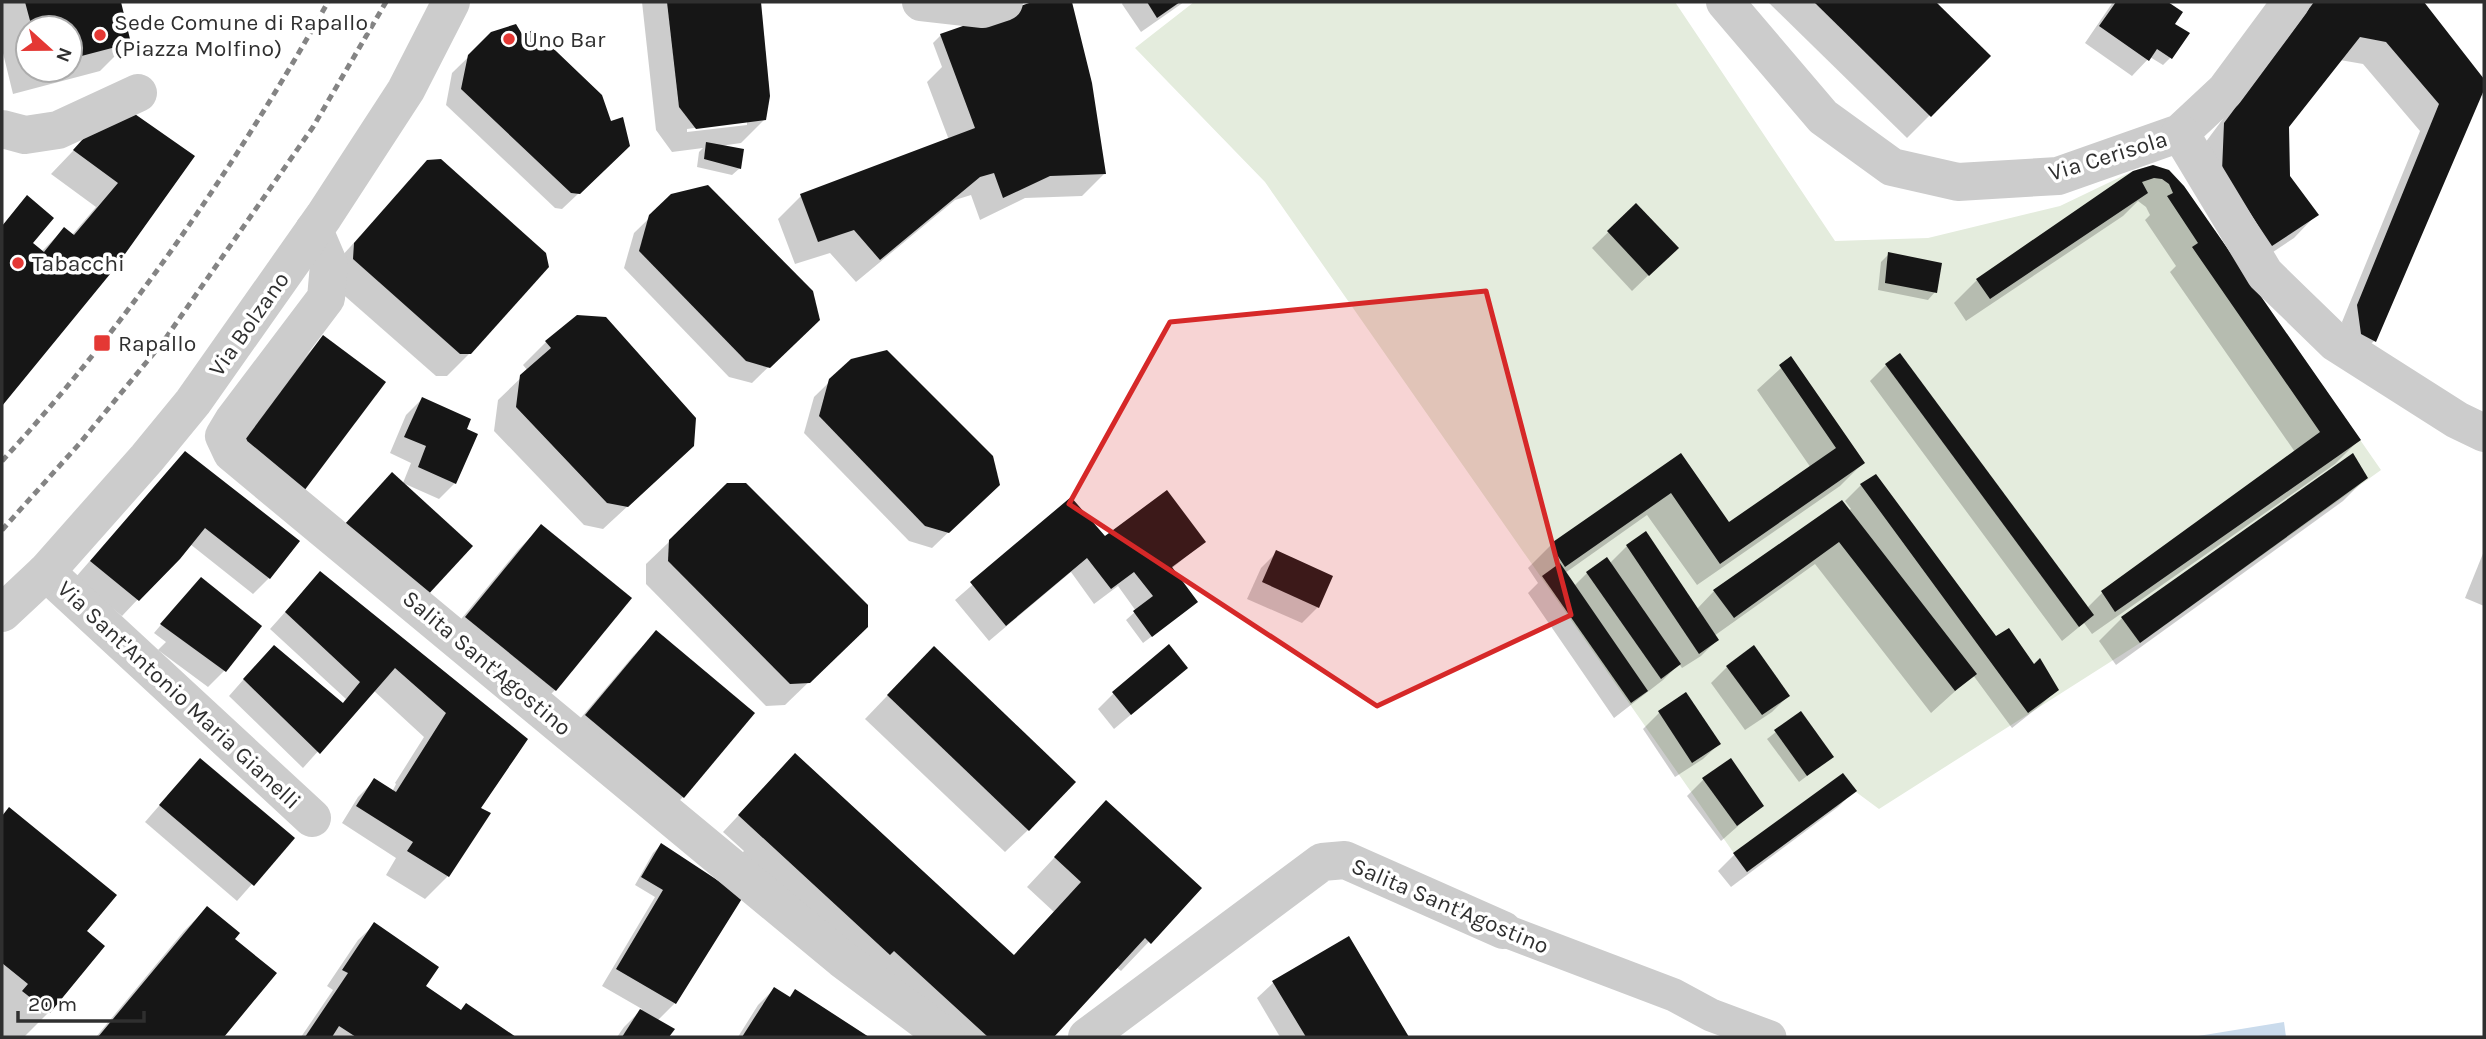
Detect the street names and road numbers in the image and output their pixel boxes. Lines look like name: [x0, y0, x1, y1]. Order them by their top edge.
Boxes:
street label: Via Cerisola: [2045, 125, 2171, 187]
street label: Via Bolzano: [203, 267, 295, 381]
street label: Via Sant'Antonio Maria Gianelli: [52, 575, 306, 815]
street label: Salita Sant'Agostino: [397, 585, 577, 741]
street label: Salita Sant'Agostino: [1347, 852, 1553, 960]

